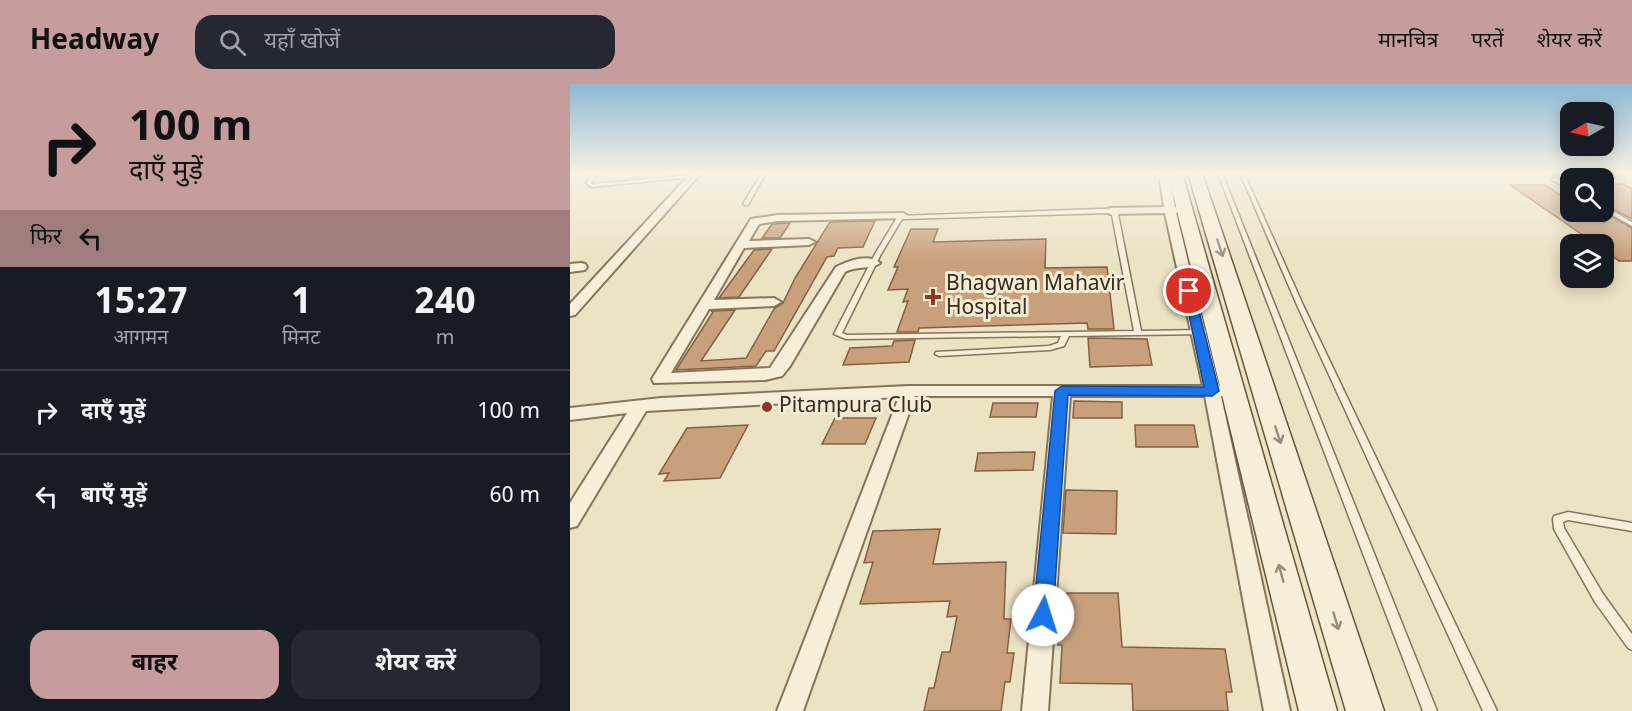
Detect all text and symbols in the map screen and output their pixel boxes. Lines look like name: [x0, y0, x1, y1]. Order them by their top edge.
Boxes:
search box: [195, 15, 615, 69]
text: Headway: [30, 24, 159, 60]
icon: search: [216, 26, 249, 59]
text: यहाँ खोजें: [264, 28, 340, 57]
text: मानचित्र: [1378, 28, 1438, 56]
text: परतें: [1471, 28, 1504, 56]
text: शेयर करें: [1537, 28, 1602, 56]
text: 100 m: [129, 102, 252, 157]
north arrow: [1560, 102, 1614, 156]
map controls: [1560, 102, 1614, 288]
icon: right: [30, 108, 108, 186]
text: दाएँ मुड़ें: [129, 155, 203, 190]
button: search: [1560, 168, 1614, 222]
icon: left: [74, 222, 107, 255]
text: फिर: [30, 224, 62, 253]
button: layers: [1560, 234, 1614, 288]
one-way arrow: [1215, 239, 1226, 258]
pin: [1163, 265, 1214, 316]
place label: Bhagwan Mahavir Hospital: [946, 271, 1125, 323]
icon: arrive: [1172, 274, 1205, 307]
text: 15:27: [94, 281, 188, 328]
text: 1: [291, 281, 311, 328]
text: 240: [415, 281, 476, 328]
marker: Bhagwan Mahavir Hospital: [924, 288, 942, 306]
text: आगमन: [114, 326, 168, 352]
text: मिनट: [282, 326, 320, 352]
text: m: [436, 326, 454, 352]
place label: Pitampura Club: [779, 393, 932, 421]
icon: right: [30, 396, 63, 429]
text: दाएँ मुड़ें: [81, 398, 146, 427]
text: 100 m: [477, 398, 540, 427]
marker: Pitampura Club: [760, 400, 774, 414]
one-way arrow: [1273, 425, 1284, 444]
icon: left: [30, 480, 63, 513]
text: बाएँ मुड़ें: [81, 482, 147, 511]
text: 60 m: [489, 482, 540, 511]
one-way arrow: [1275, 564, 1286, 583]
position arrow: [1011, 583, 1075, 647]
one-way arrow: [1331, 611, 1342, 630]
button: बाहर: [30, 630, 279, 699]
button: शेयर करें: [291, 630, 540, 699]

